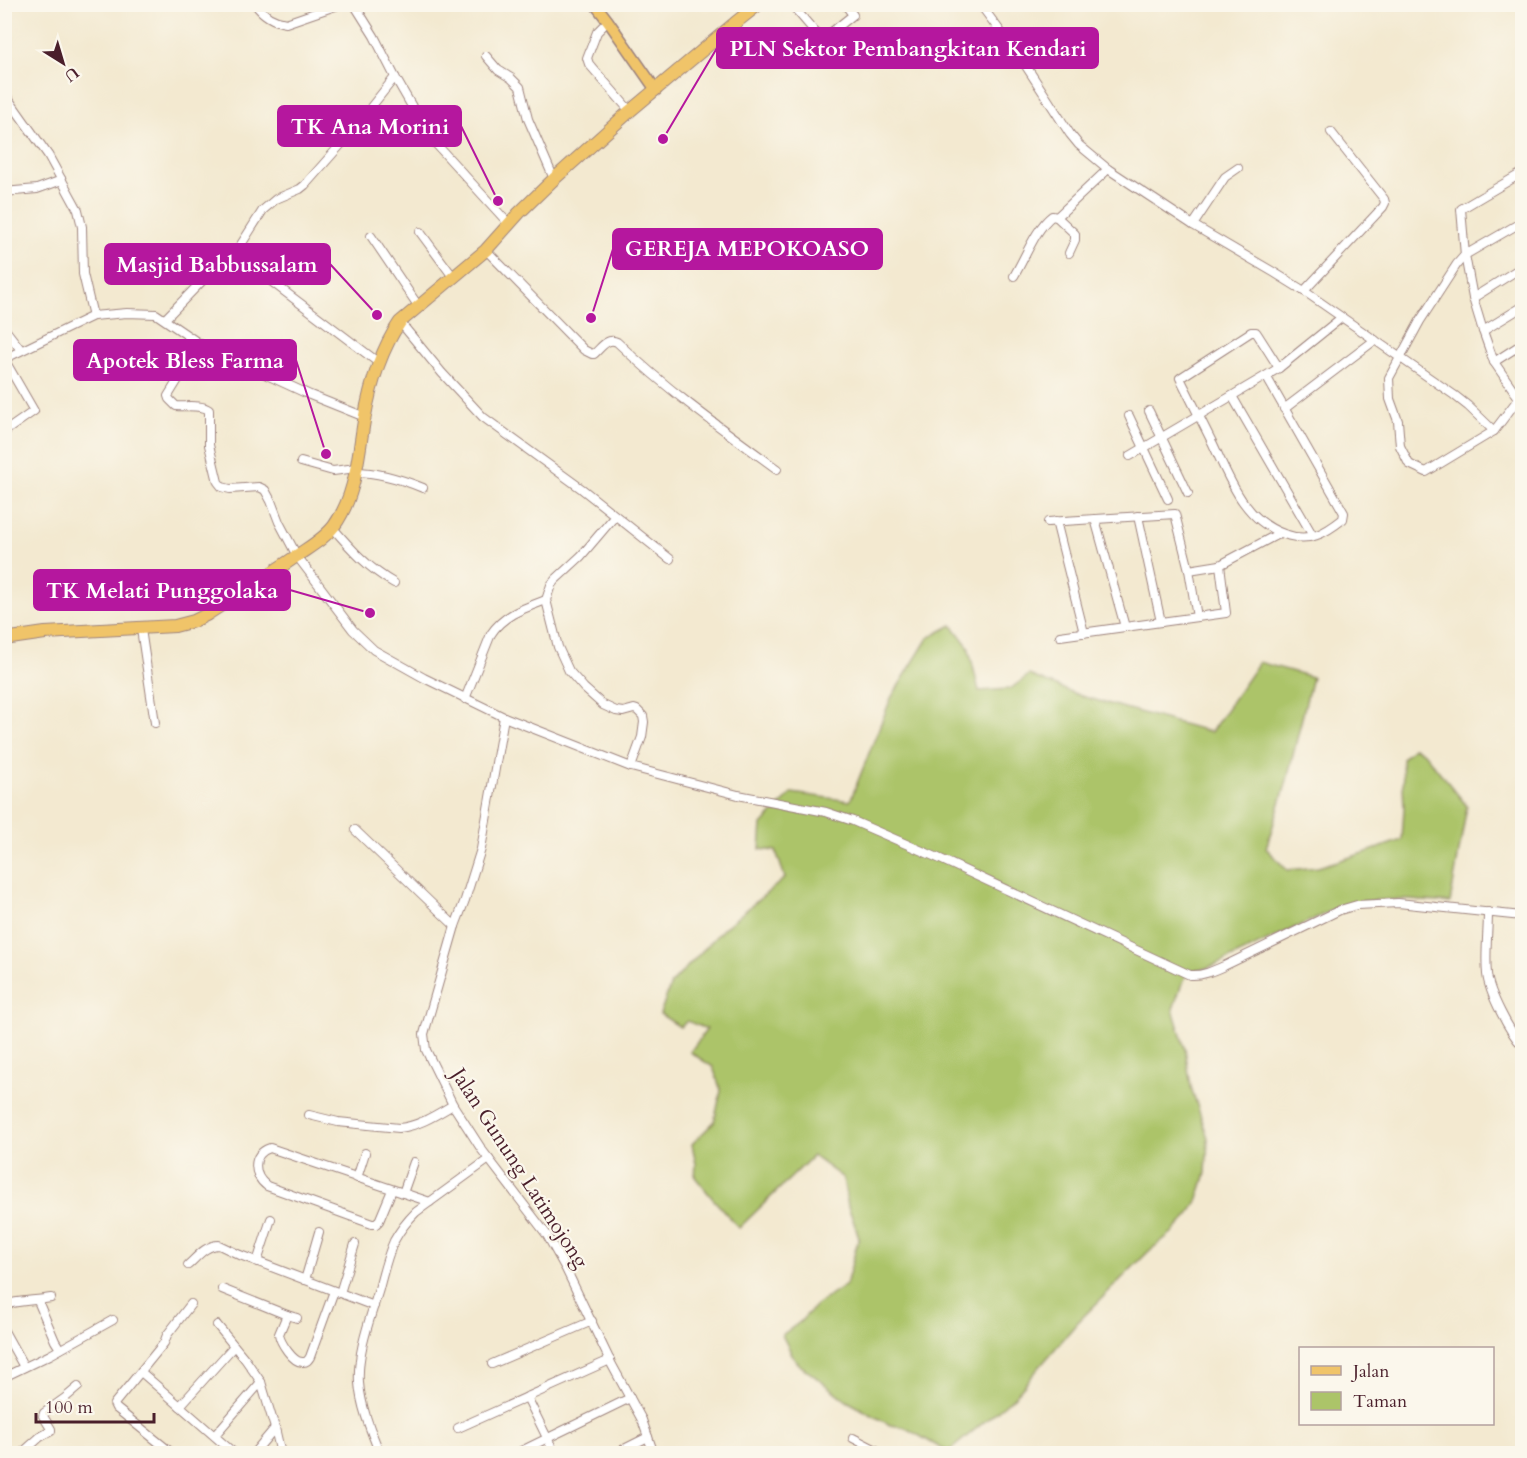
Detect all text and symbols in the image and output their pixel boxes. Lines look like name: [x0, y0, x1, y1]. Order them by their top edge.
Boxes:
callout: PLN Sektor Pembangkitan Kendari: [717, 28, 1098, 68]
north arrow: [33, 33, 93, 93]
text: PLN Sektor Pembangkitan Kendari: [729, 34, 1087, 64]
text: U: [60, 61, 83, 87]
callout: TK Ana Morini: [278, 106, 461, 146]
text: TK Ana Morini: [291, 112, 449, 142]
callout: GEREJA MEPOKOASO: [613, 229, 882, 269]
text: GEREJA MEPOKOASO: [625, 234, 869, 264]
callout: Masjid Babbussalam: [105, 244, 330, 284]
text: Masjid Babbussalam: [116, 250, 318, 280]
callout: Apotek Bless Farma: [74, 340, 296, 380]
text: Apotek Bless Farma: [86, 346, 284, 376]
callout: TK Melati Punggolaka: [34, 570, 290, 610]
text: TK Melati Punggolaka: [46, 576, 278, 606]
street label: Jalan Gunung Latimojong: [442, 1060, 595, 1274]
legend: [1299, 1347, 1494, 1425]
text: Jalan: [1350, 1359, 1390, 1384]
scale bar: [36, 1386, 154, 1424]
text: Taman: [1353, 1389, 1408, 1414]
text: 100 m: [45, 1395, 93, 1420]

